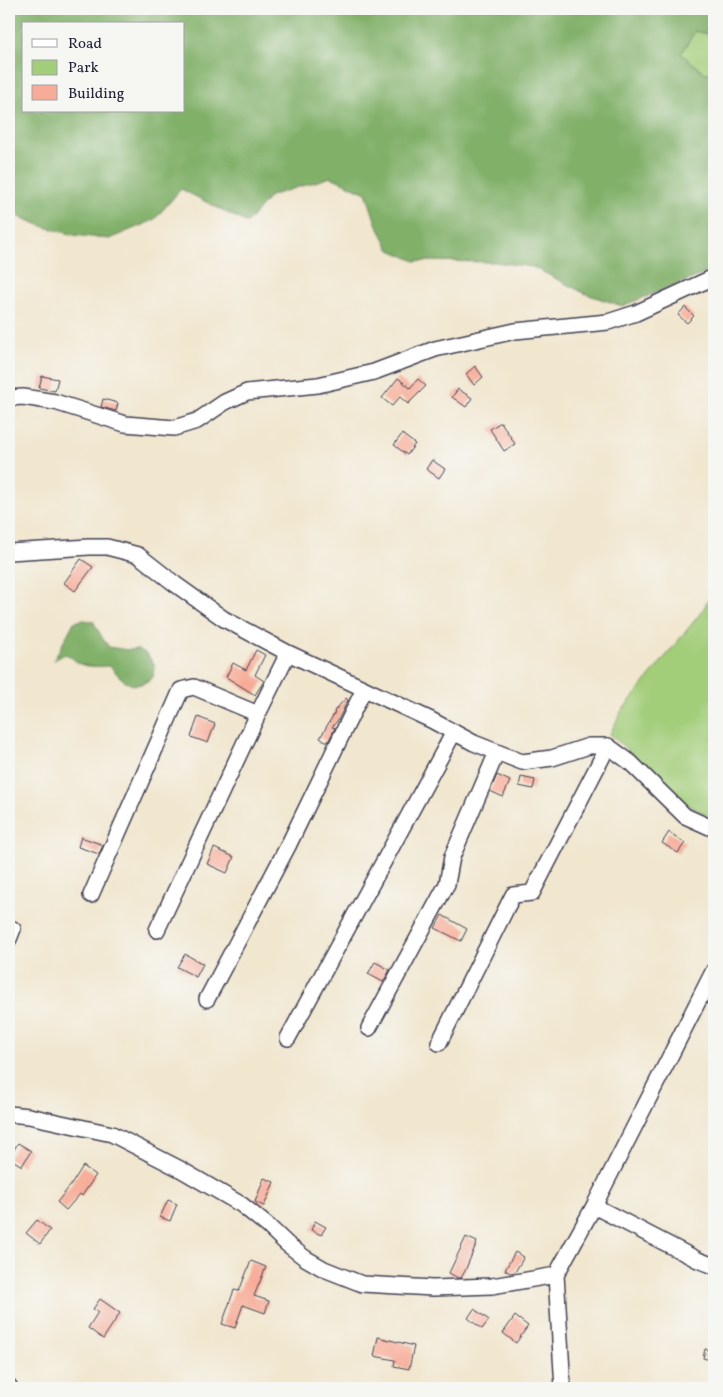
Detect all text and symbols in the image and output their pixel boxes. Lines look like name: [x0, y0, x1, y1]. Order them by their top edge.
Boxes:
legend: [22, 22, 185, 112]
text: Road: [68, 34, 102, 55]
text: Park: [68, 58, 99, 79]
text: Building: [68, 84, 125, 105]

